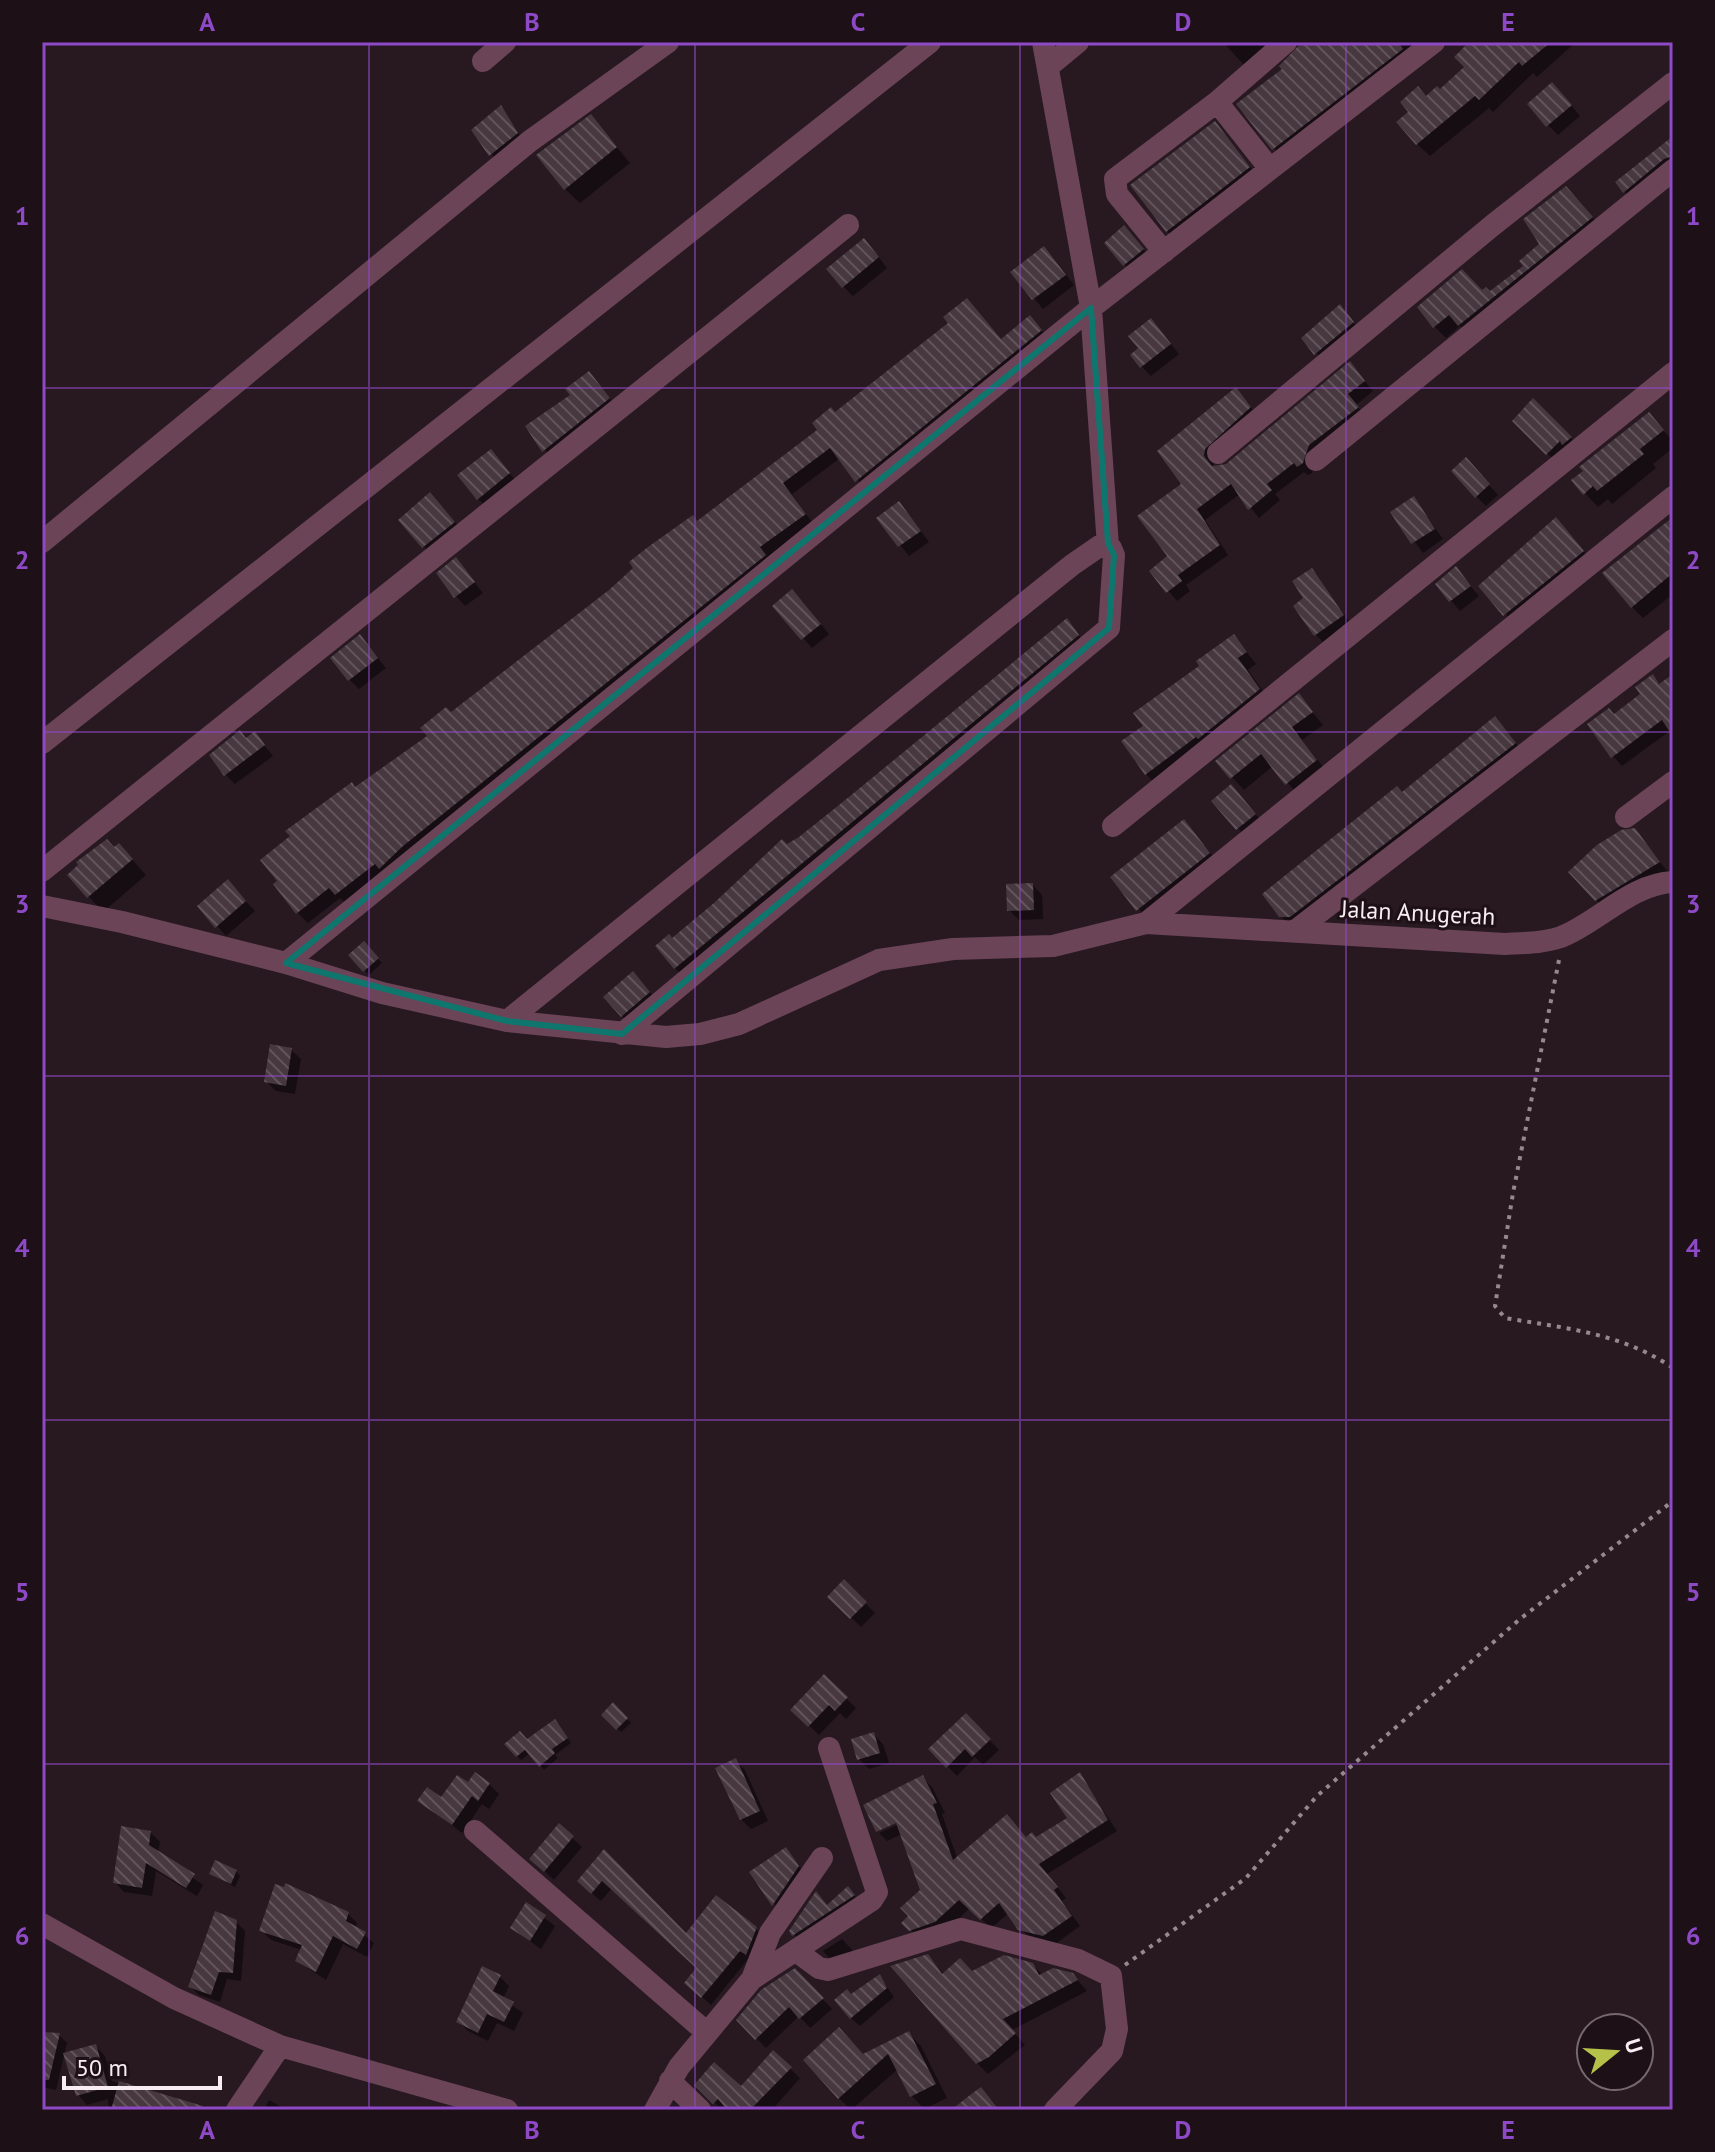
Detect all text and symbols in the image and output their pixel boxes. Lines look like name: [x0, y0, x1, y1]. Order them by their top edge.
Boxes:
text: A: [199, 5, 215, 38]
text: B: [524, 5, 540, 38]
text: C: [851, 5, 865, 38]
text: D: [1175, 5, 1191, 38]
text: E: [1501, 5, 1515, 38]
text: 1: [15, 199, 29, 232]
text: 1: [1686, 199, 1700, 232]
text: 2: [15, 543, 29, 576]
text: 2: [1686, 543, 1700, 576]
text: 3: [15, 887, 29, 920]
text: 3: [1686, 887, 1700, 920]
street label: Jalan Anugerah: [1339, 893, 1496, 932]
text: 4: [15, 1231, 30, 1264]
text: 4: [1686, 1231, 1701, 1264]
text: 5: [15, 1575, 29, 1608]
text: 5: [1686, 1575, 1700, 1608]
text: 6: [15, 1919, 29, 1952]
text: 6: [1686, 1919, 1700, 1952]
north arrow: [1575, 2012, 1655, 2092]
text: U: [1619, 2035, 1649, 2057]
scale bar: [64, 2040, 220, 2090]
text: 50 m: [76, 2052, 128, 2083]
text: A: [199, 2113, 215, 2146]
text: B: [524, 2113, 540, 2146]
text: C: [851, 2113, 865, 2146]
text: D: [1175, 2113, 1191, 2146]
text: E: [1501, 2113, 1515, 2146]

